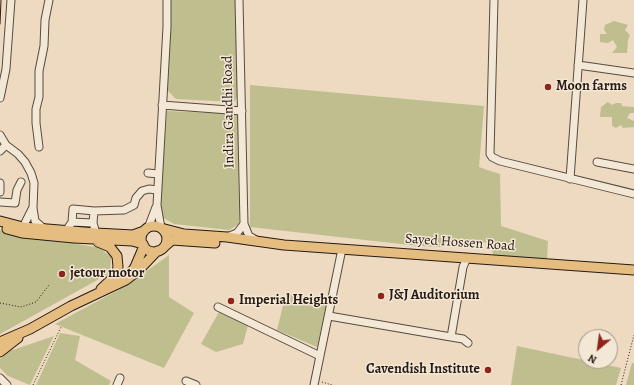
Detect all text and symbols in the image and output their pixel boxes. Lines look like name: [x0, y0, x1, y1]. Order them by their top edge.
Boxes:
street label: Indira Gandhi Road: [220, 55, 238, 169]
place label: Moon farms: [556, 79, 627, 95]
marker: Moon farms: [543, 82, 553, 92]
street label: Sayed Hossen Road: [404, 231, 516, 255]
place label: jetour motor: [70, 266, 145, 282]
marker: jetour motor: [57, 269, 67, 279]
place label: J&J Auditorium: [389, 288, 480, 304]
marker: J&J Auditorium: [376, 291, 386, 301]
place label: Imperial Heights: [239, 293, 338, 309]
marker: Imperial Heights: [226, 296, 236, 306]
north arrow: [578, 329, 618, 369]
text: N: [585, 351, 600, 368]
place label: Cavendish Institute: [366, 362, 480, 378]
marker: Cavendish Institute: [483, 365, 493, 375]

